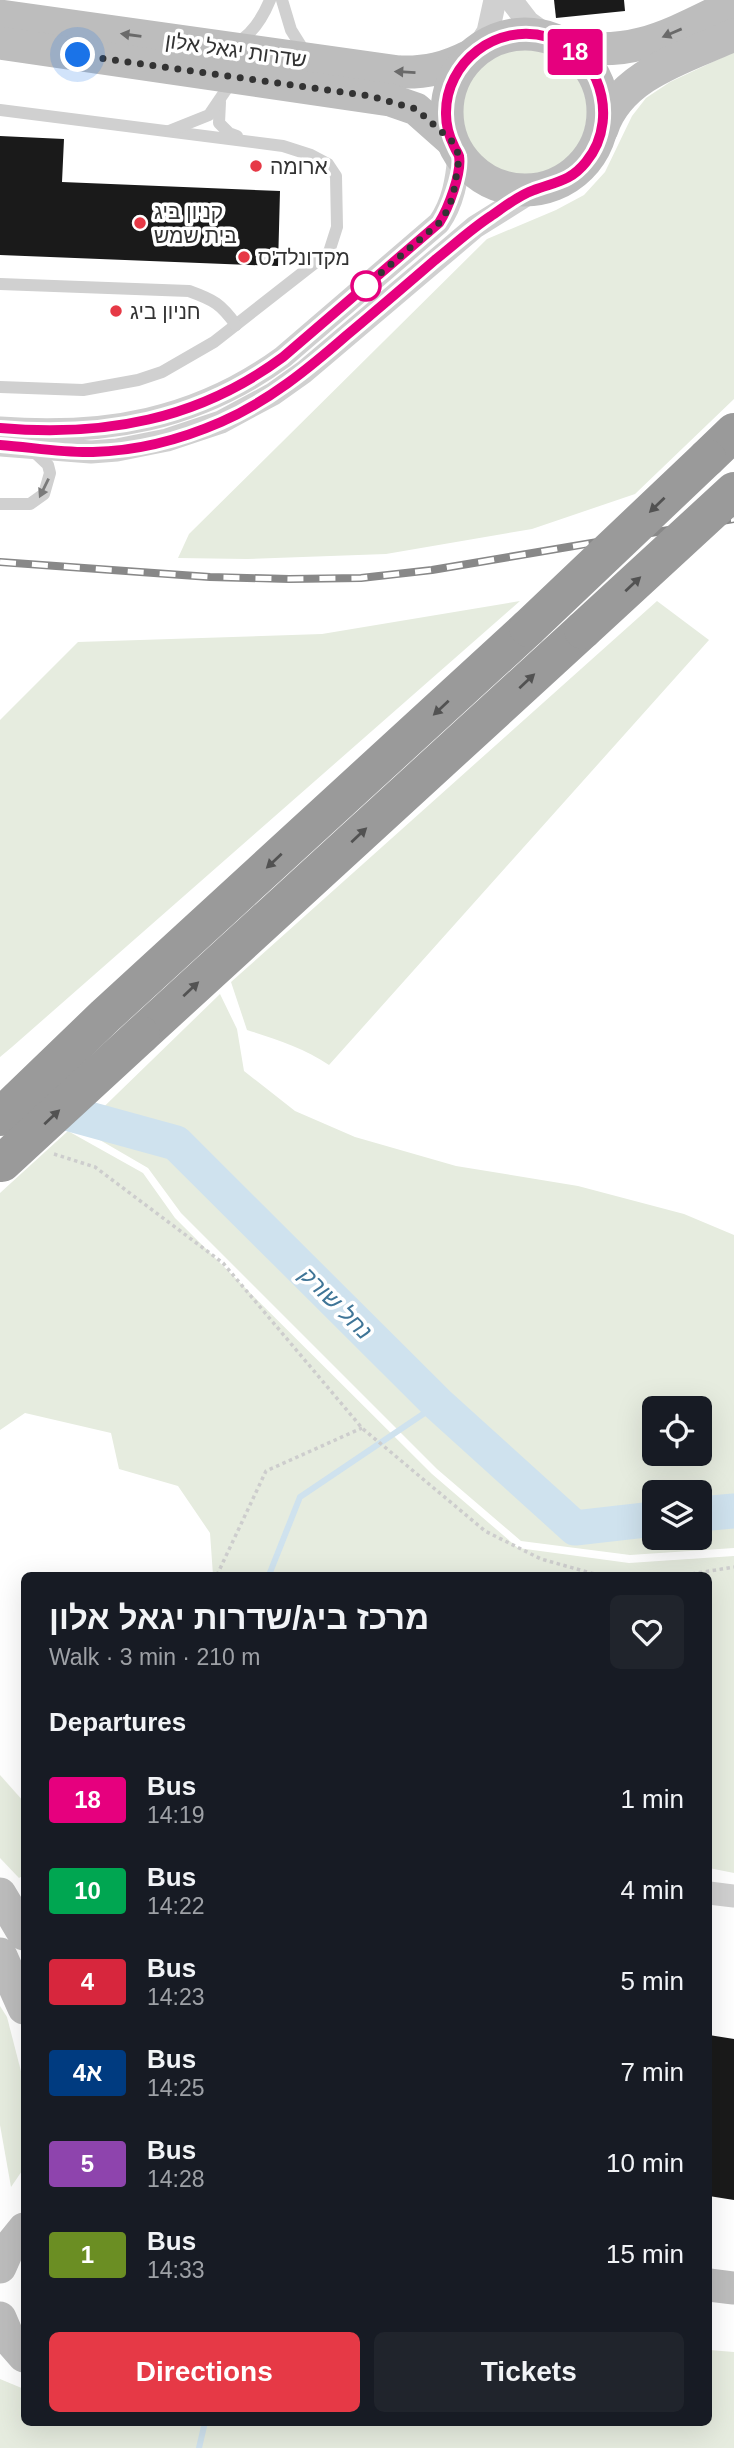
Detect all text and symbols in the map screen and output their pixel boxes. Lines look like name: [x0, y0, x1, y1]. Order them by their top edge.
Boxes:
one-way arrow: [662, 27, 682, 39]
one-way arrow: [120, 29, 142, 40]
street label: שדרות יגאל אלון: [164, 29, 308, 71]
line badge: 18: [544, 29, 606, 75]
your location: [60, 37, 95, 72]
text: 18: [562, 38, 588, 65]
one-way arrow: [394, 66, 416, 77]
place label: ארומה: [270, 155, 328, 178]
marker: ארומה: [248, 158, 264, 174]
place label: קניון ביג בית שמש: [154, 200, 237, 247]
marker: קניון ביג בית שמש: [132, 215, 148, 231]
place label: מקדונלד'ס: [258, 246, 350, 269]
marker: מקדונלד'ס: [236, 249, 252, 265]
unlabelled marker: [351, 271, 381, 301]
place label: חניון ביג: [130, 300, 201, 323]
marker: חניון ביג: [108, 303, 124, 319]
one-way arrow: [38, 478, 50, 499]
one-way arrow: [649, 496, 666, 512]
one-way arrow: [624, 576, 641, 592]
one-way arrow: [518, 673, 536, 689]
one-way arrow: [433, 699, 450, 715]
one-way arrow: [350, 827, 368, 843]
one-way arrow: [265, 853, 282, 869]
one-way arrow: [182, 981, 200, 997]
one-way arrow: [43, 1109, 60, 1125]
water label: נחל שורק: [294, 1261, 377, 1344]
map controls: [642, 1396, 712, 1550]
button: locate: [642, 1396, 712, 1466]
button: layers: [642, 1480, 712, 1550]
button: heart: [610, 1595, 684, 1669]
text: מרכז ביג/שדרות יגאל אלון: [49, 1599, 429, 1636]
text: Walk · 3 min · 210 m: [49, 1644, 260, 1670]
text: Departures: [49, 1707, 186, 1737]
text: Bus: [147, 1771, 196, 1801]
text: 1 min: [620, 1784, 684, 1814]
text: 18: [74, 1786, 101, 1813]
text: 14:19: [147, 1802, 205, 1828]
text: Bus: [147, 1862, 196, 1892]
text: 4 min: [620, 1875, 684, 1905]
text: 10: [74, 1877, 101, 1904]
text: 14:22: [147, 1893, 205, 1919]
text: Bus: [147, 1953, 196, 1983]
text: 5 min: [620, 1966, 684, 1996]
text: 4: [81, 1968, 94, 1995]
text: 14:23: [147, 1984, 205, 2010]
text: Bus: [147, 2044, 196, 2074]
text: 7 min: [620, 2057, 684, 2087]
text: 4א: [73, 2059, 102, 2086]
text: 14:25: [147, 2075, 205, 2101]
text: Bus: [147, 2135, 196, 2165]
text: 10 min: [606, 2148, 684, 2178]
text: 5: [81, 2150, 94, 2177]
text: 14:28: [147, 2166, 205, 2192]
text: Bus: [147, 2226, 196, 2256]
text: 15 min: [606, 2239, 684, 2269]
text: 1: [81, 2241, 94, 2268]
text: 14:33: [147, 2257, 205, 2283]
button: Directions: [49, 2332, 360, 2412]
button: Tickets: [374, 2332, 684, 2412]

